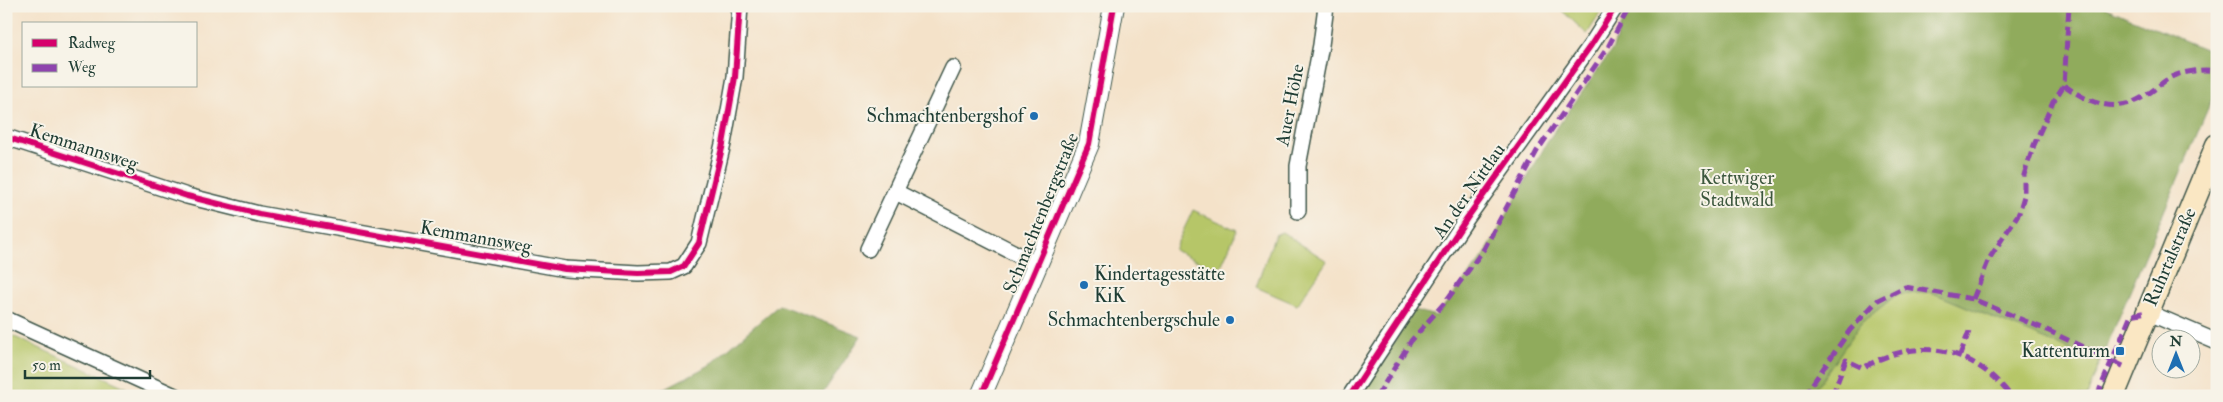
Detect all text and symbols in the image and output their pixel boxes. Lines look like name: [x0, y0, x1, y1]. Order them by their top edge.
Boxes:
legend: [22, 22, 198, 88]
text: Radweg: [68, 34, 116, 53]
text: Weg: [67, 58, 96, 77]
street label: Auer Höhe: [1270, 62, 1310, 149]
place label: Schmachtenbergshof: [867, 104, 1027, 128]
marker: Schmachtenbergshof: [1028, 110, 1040, 122]
street label: Kemmannsweg: [26, 118, 142, 176]
street label: Schmachtenbergstraße: [998, 129, 1084, 297]
street label: An der Nittlau: [1427, 139, 1511, 244]
park label: Kettwiger Stadtwald: [1700, 166, 1774, 212]
street label: Ruhrtalstraße: [2138, 204, 2202, 310]
street label: Kemmannsweg: [418, 215, 534, 259]
place label: Kindertagesstätte KiK: [1094, 262, 1225, 308]
marker: Kindertagesstätte KiK: [1078, 279, 1090, 291]
place label: Schmachtenbergschule: [1048, 308, 1220, 332]
marker: Schmachtenbergschule: [1224, 314, 1236, 326]
north arrow: [2150, 330, 2200, 380]
text: N: [2169, 333, 2183, 350]
place label: Kattenturm: [2021, 339, 2110, 363]
marker: Kattenturm: [2114, 345, 2126, 357]
scale bar: [25, 347, 150, 379]
text: 50 m: [32, 356, 61, 375]

